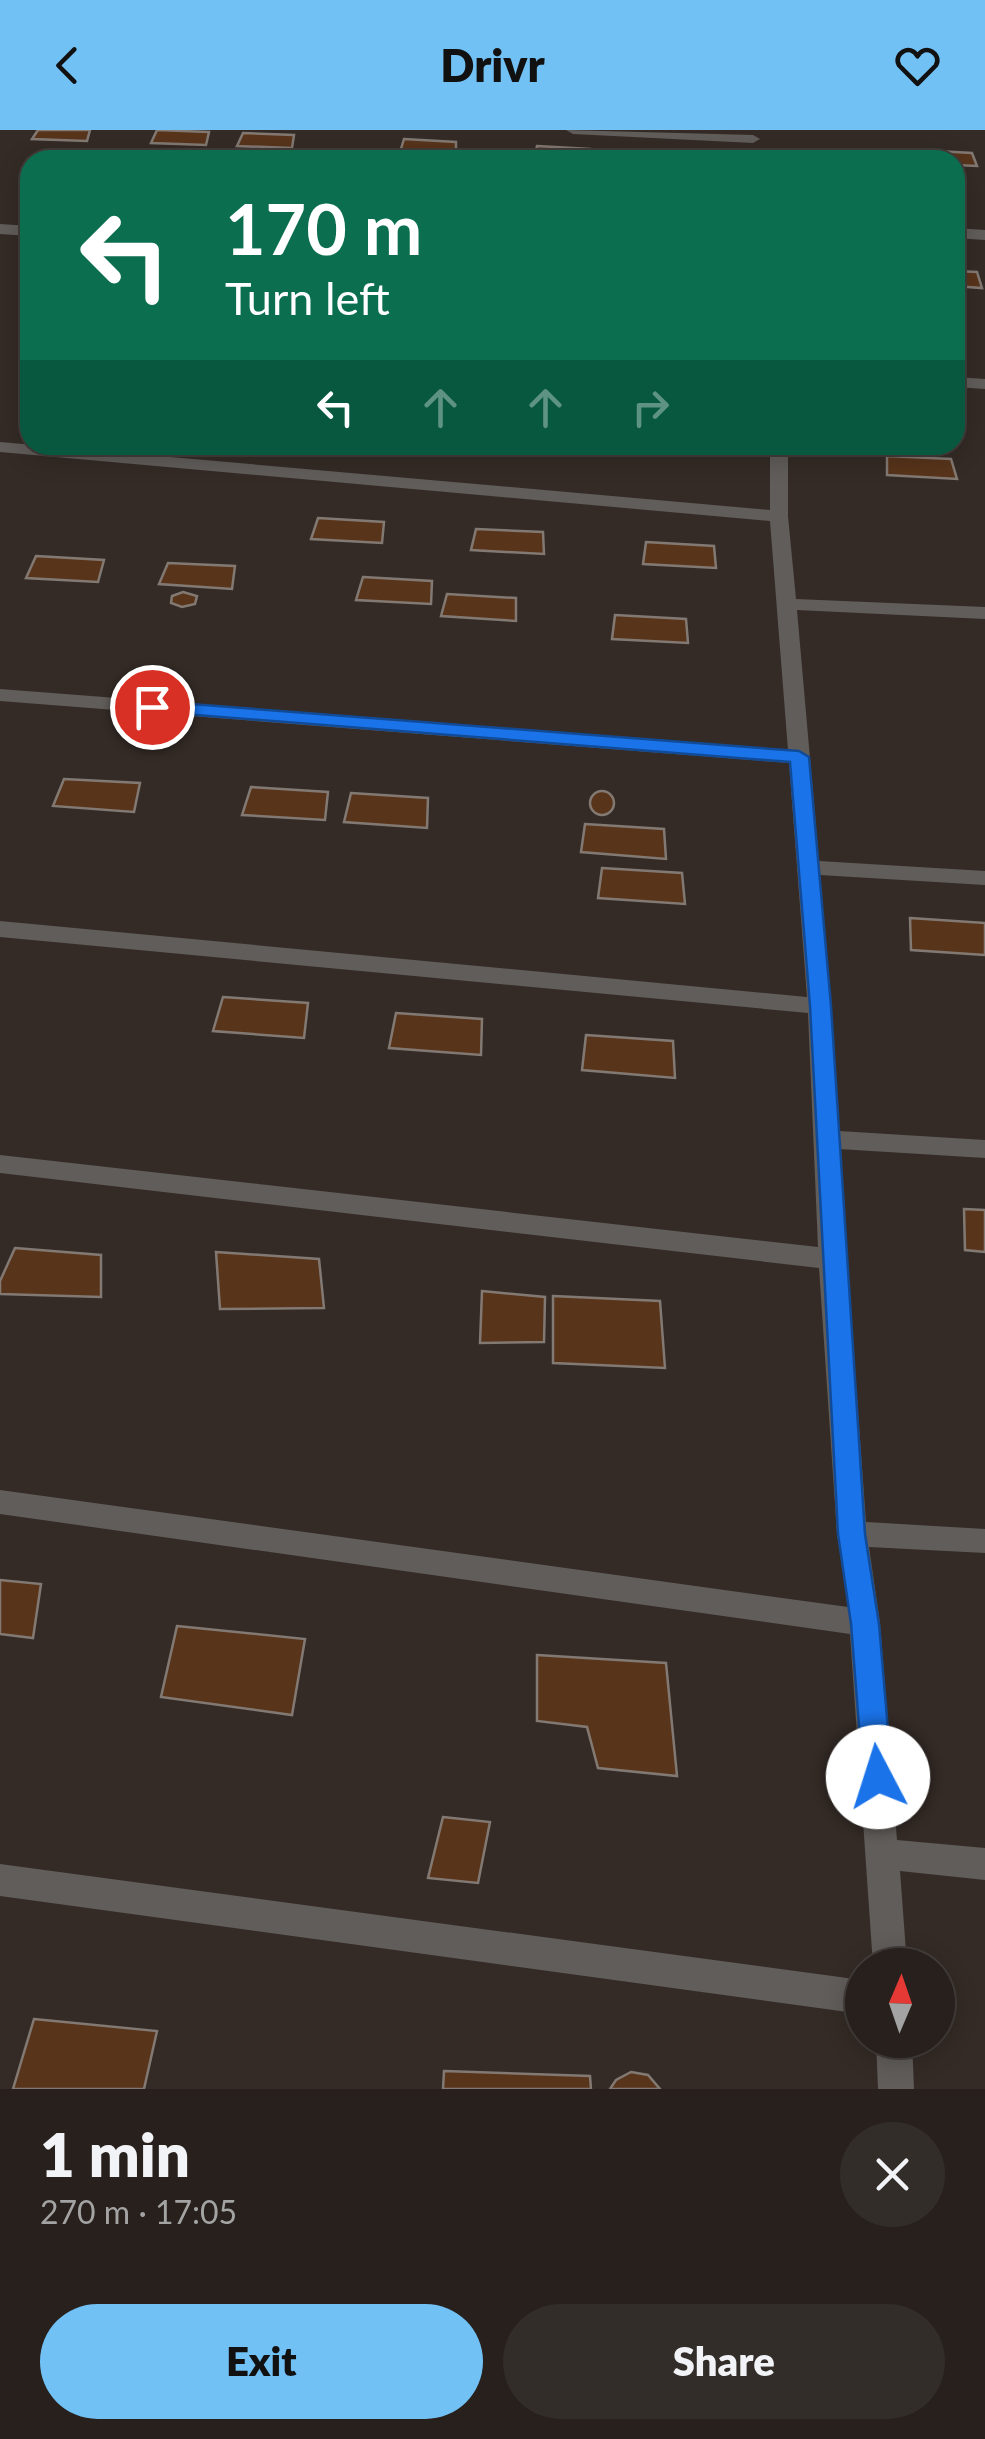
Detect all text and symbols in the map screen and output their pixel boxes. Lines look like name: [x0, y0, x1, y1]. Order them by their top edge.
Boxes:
icon: back: [40, 38, 95, 93]
text: Drivr: [440, 38, 545, 92]
icon: heart: [890, 38, 945, 93]
text: 170 m: [225, 186, 422, 270]
icon: left: [60, 190, 190, 320]
text: Turn left: [225, 271, 390, 325]
icon: left: [308, 380, 363, 435]
icon: ahead: [413, 380, 468, 435]
icon: ahead: [518, 380, 573, 435]
icon: right: [623, 380, 678, 435]
pin: [110, 665, 195, 750]
icon: arrive: [125, 680, 180, 735]
position arrow: [826, 1725, 930, 1829]
north arrow: [845, 1948, 955, 2058]
map controls: [845, 1948, 955, 2058]
text: 1 min: [40, 2118, 190, 2190]
button: close: [840, 2122, 945, 2227]
text: 270 m · 17:05: [40, 2192, 237, 2231]
button: Exit: [40, 2304, 483, 2419]
button: Share: [503, 2304, 945, 2419]

